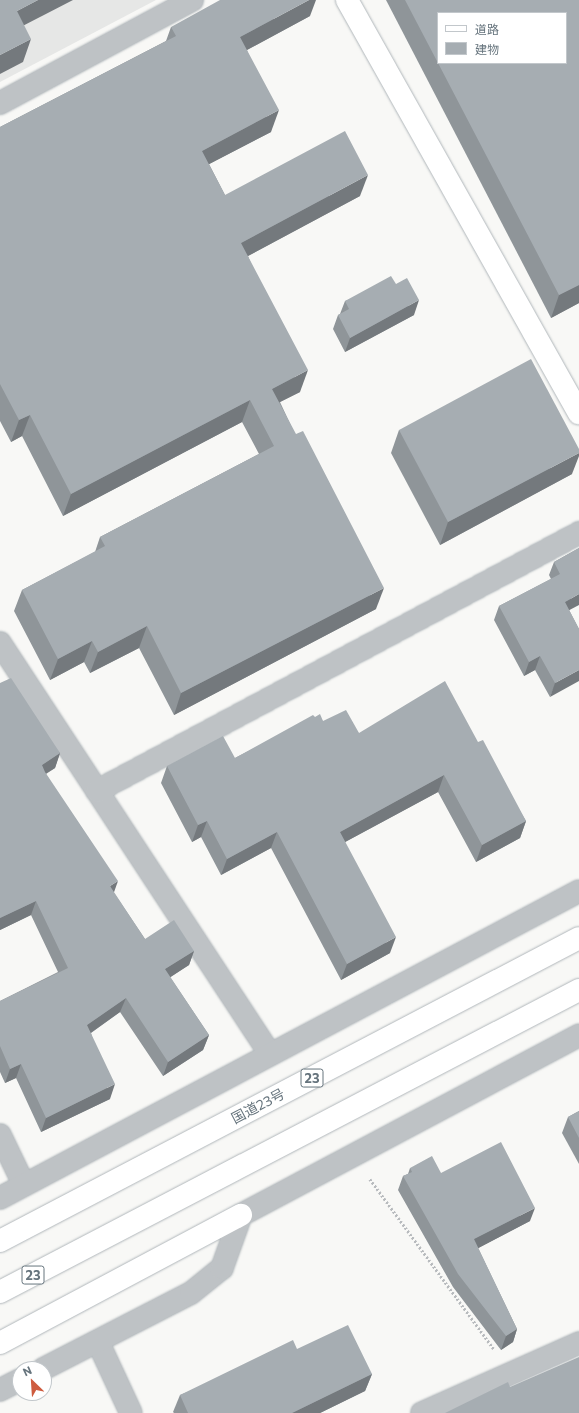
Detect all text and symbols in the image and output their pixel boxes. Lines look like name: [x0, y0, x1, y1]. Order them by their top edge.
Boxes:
legend: [437, 12, 567, 64]
text: 道路: [475, 22, 499, 36]
text: 建物: [475, 42, 499, 56]
road number: 23: [300, 1067, 324, 1089]
street label: 国道23号: [229, 1085, 287, 1127]
road number: 23: [21, 1264, 45, 1286]
north arrow: [12, 1361, 52, 1401]
text: N: [21, 1363, 34, 1378]

